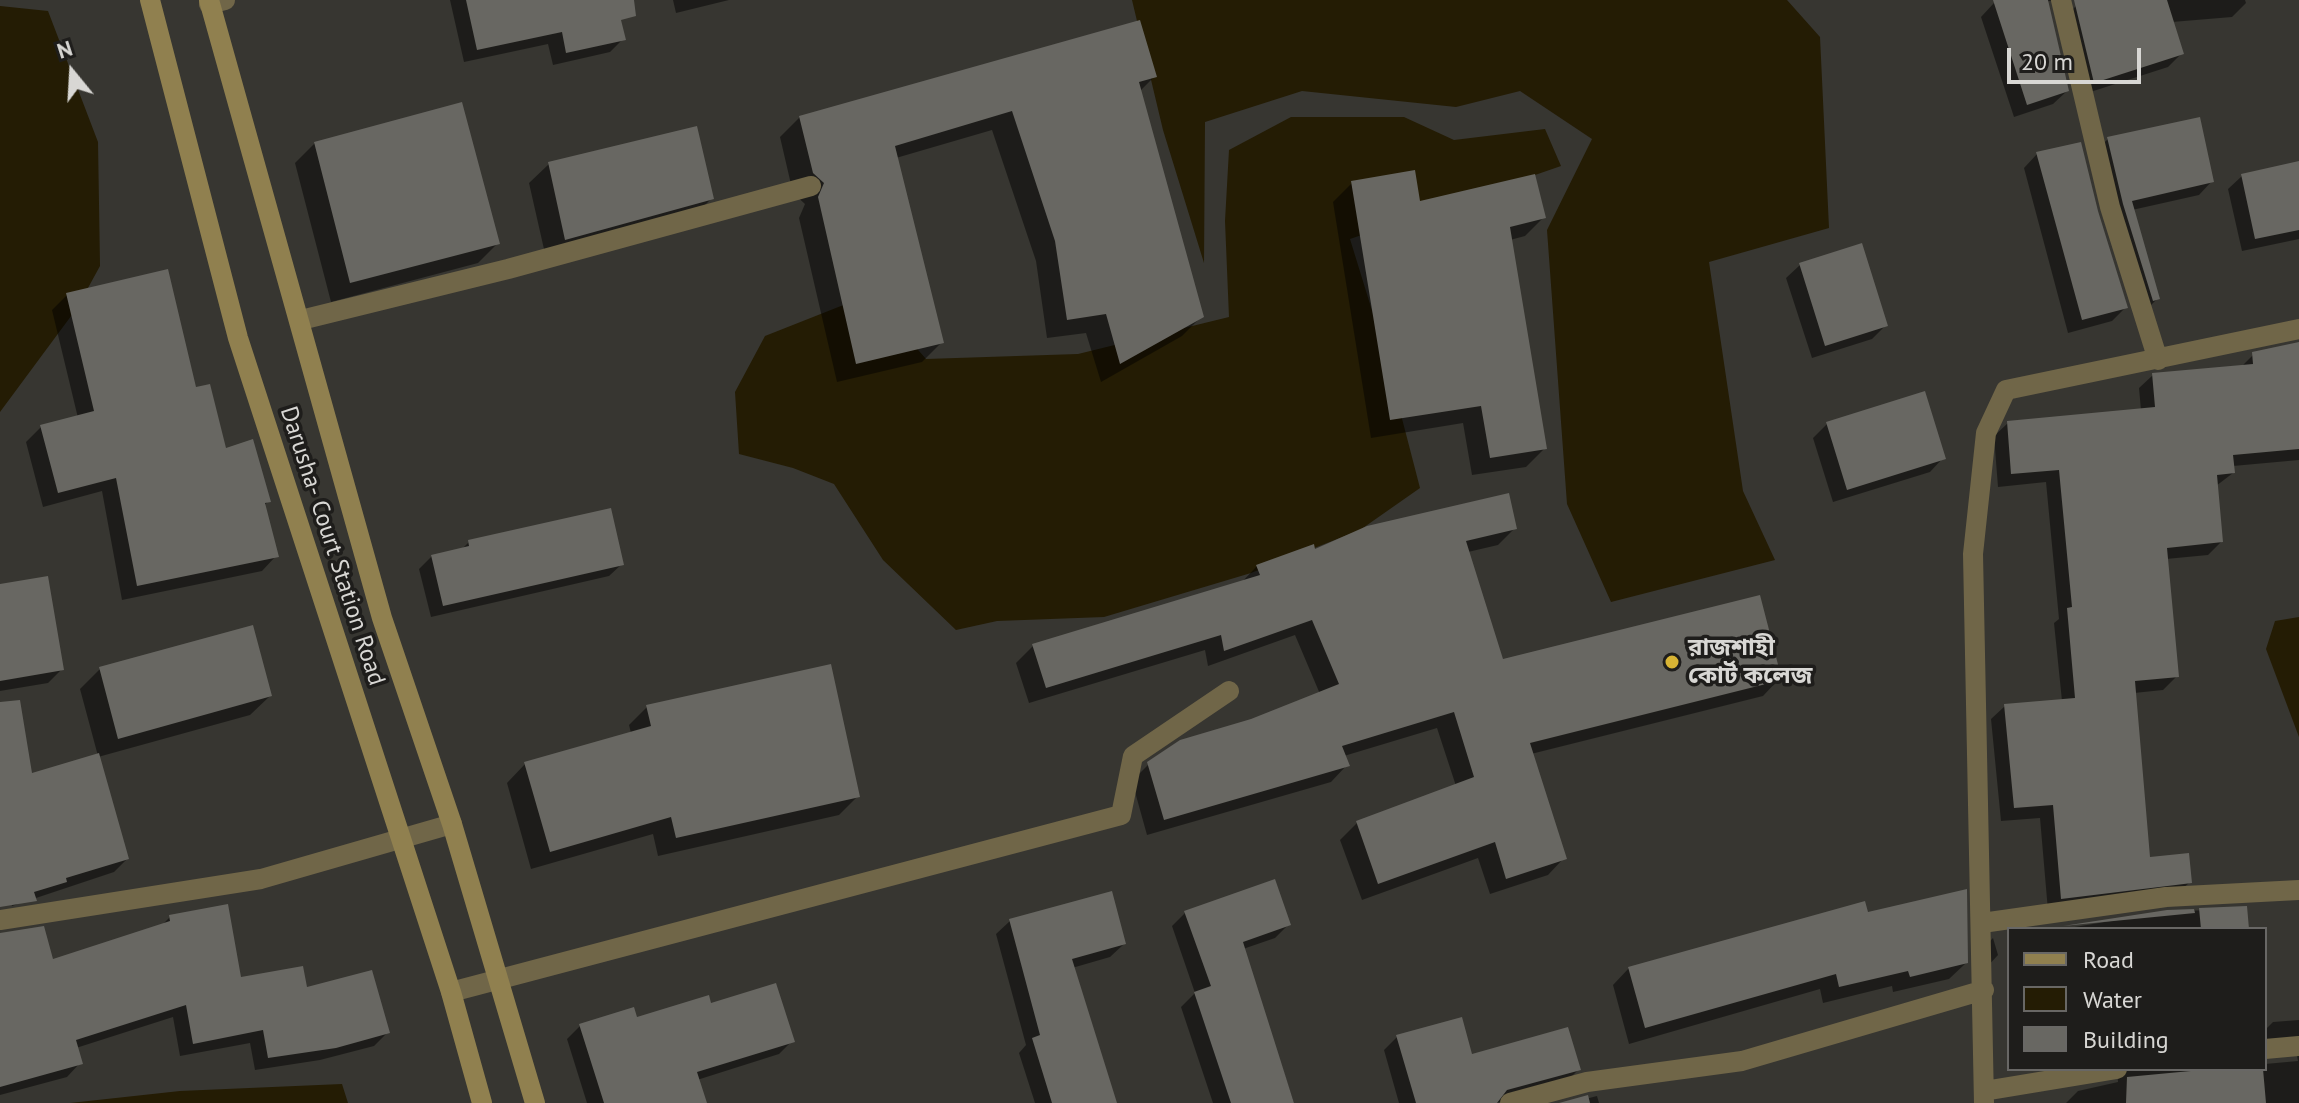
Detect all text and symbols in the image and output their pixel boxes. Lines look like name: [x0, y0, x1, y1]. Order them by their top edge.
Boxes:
north arrow: [32, 32, 112, 112]
scale bar: [2011, 32, 2145, 82]
text: N: [53, 34, 76, 65]
text: 20 m: [2021, 46, 2073, 77]
street label: Darusha- Court Station Road: [273, 403, 391, 689]
place label: রাজশাহী কোর্ট কলেজ: [1688, 634, 1812, 690]
marker: রাজশাহী কোর্ট কলেজ: [1663, 653, 1681, 671]
legend: [2007, 927, 2267, 1071]
text: Road: [2083, 944, 2134, 975]
text: Water: [2083, 984, 2142, 1015]
text: Building: [2083, 1024, 2169, 1055]

